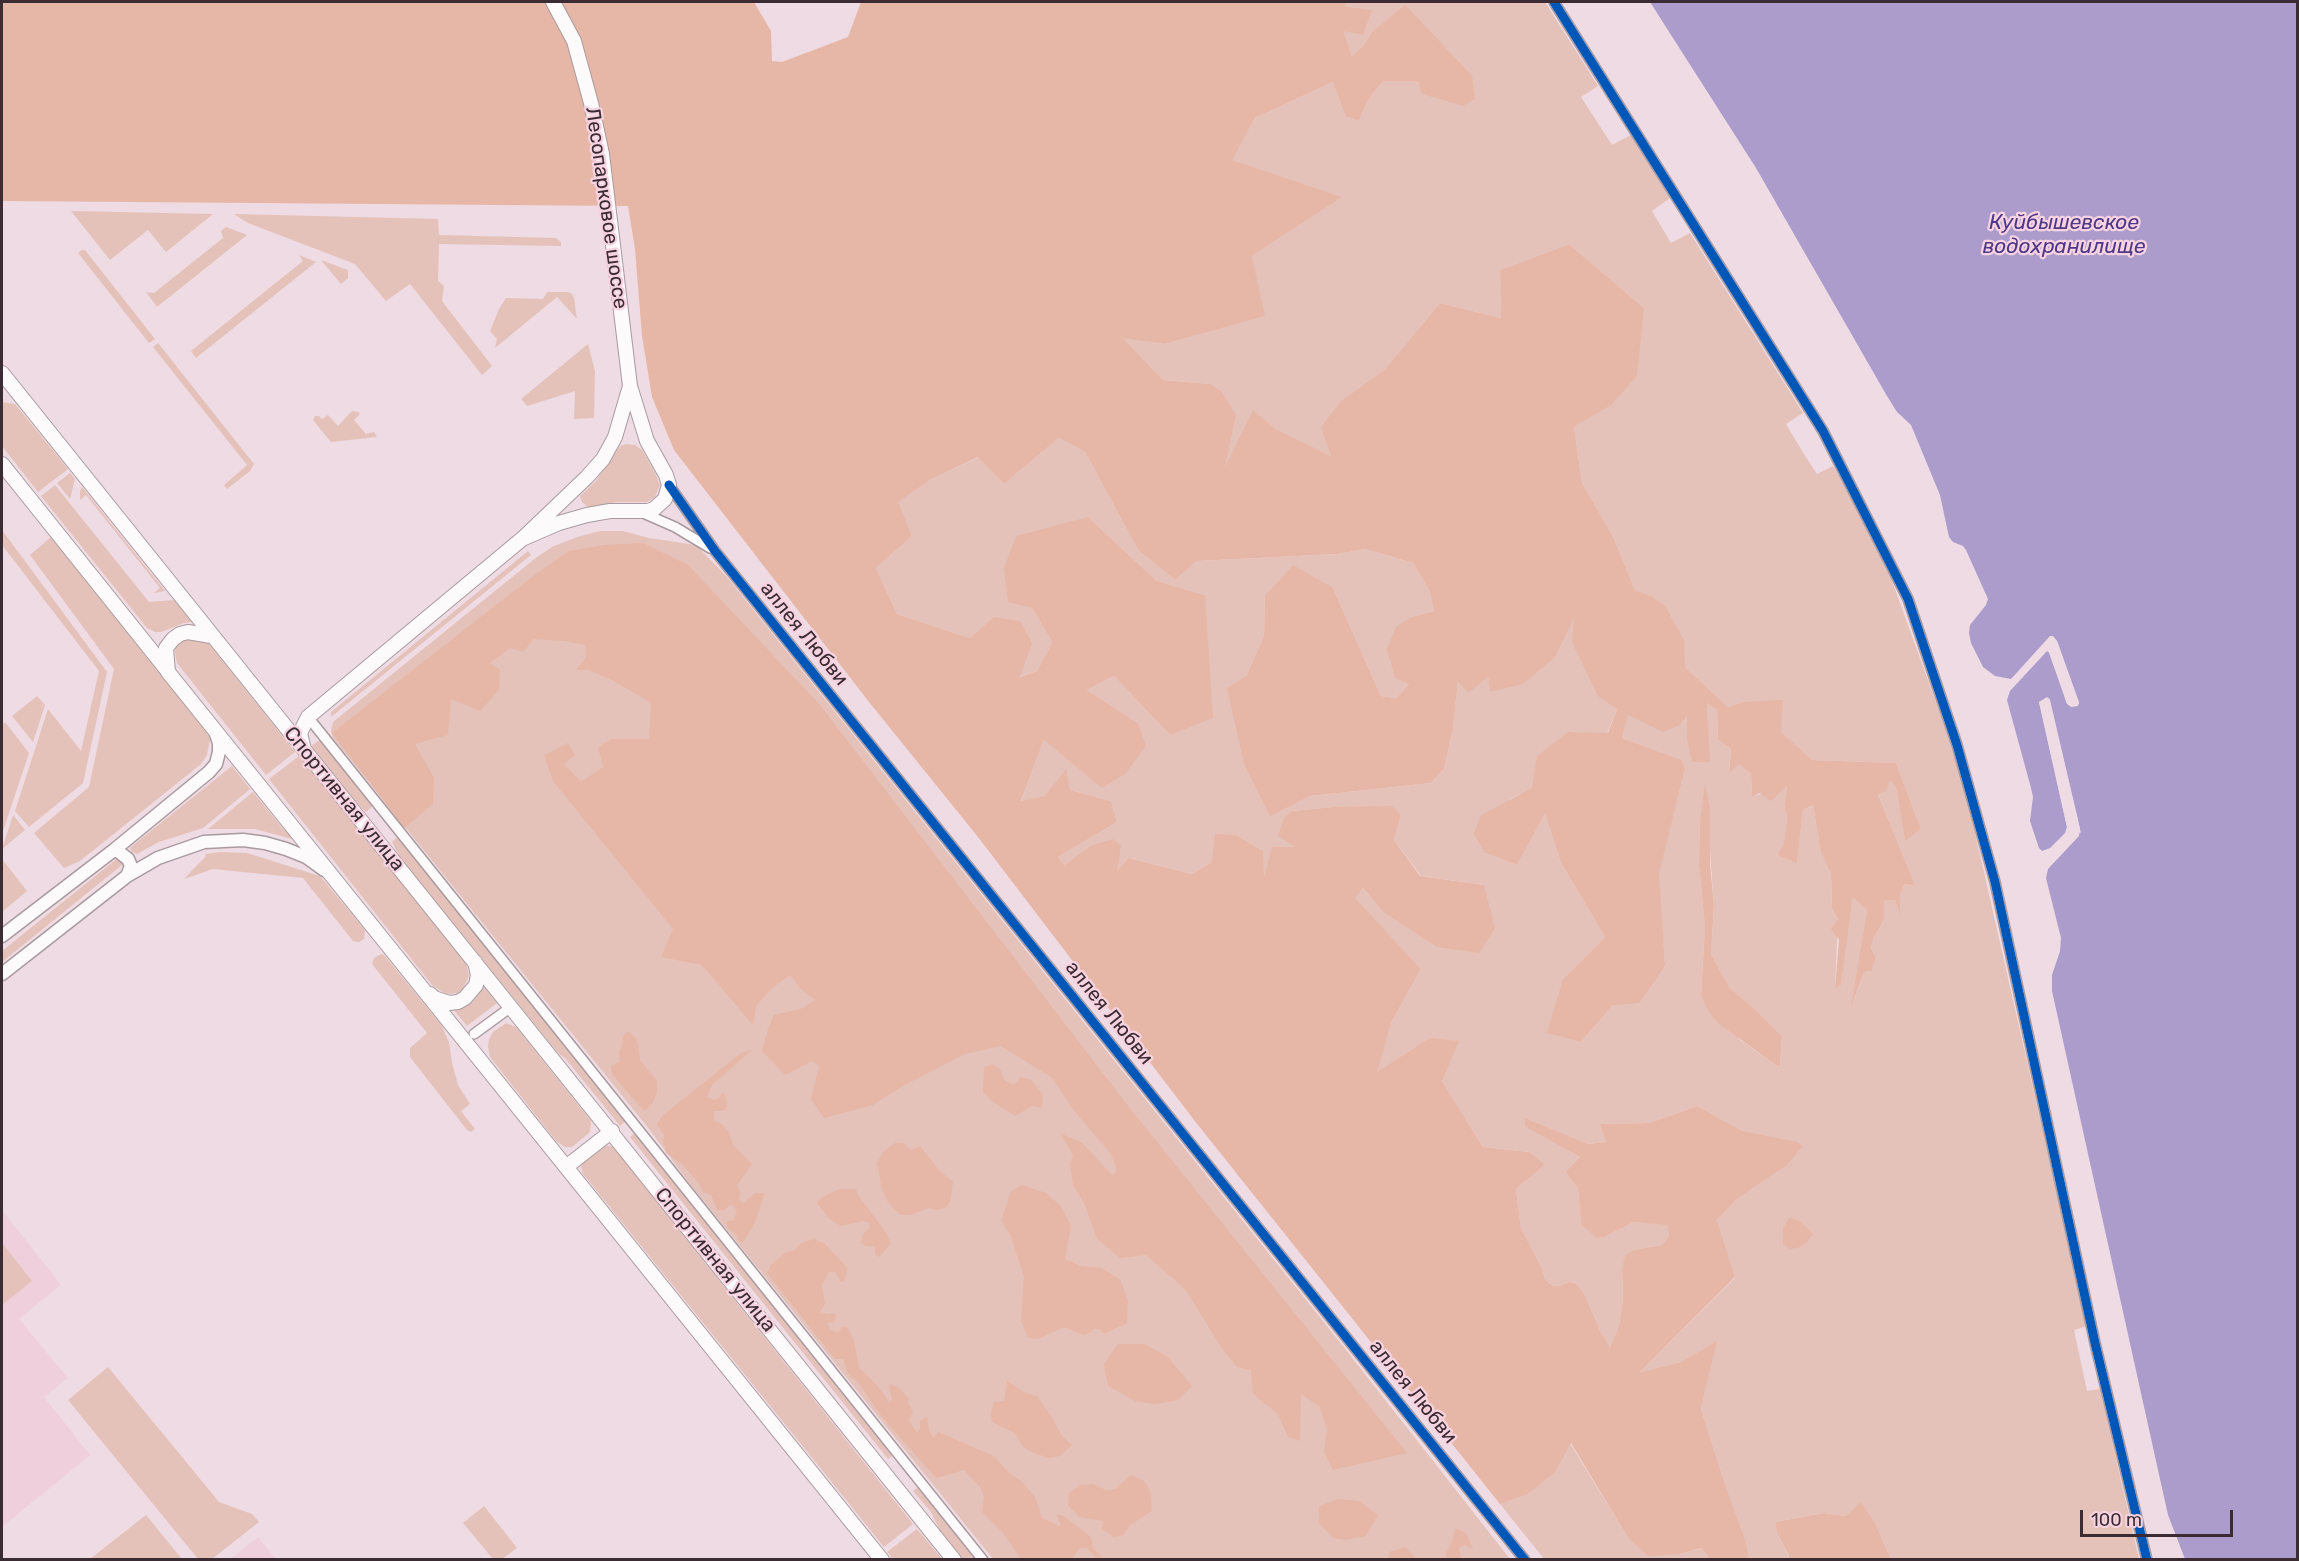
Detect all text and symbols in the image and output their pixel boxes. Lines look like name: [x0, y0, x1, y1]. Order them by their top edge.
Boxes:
street label: Лесопарковое шоссе: [580, 106, 632, 310]
water label: Куйбышевское водохранилище: [1982, 210, 2146, 260]
street label: аллея Любви: [755, 577, 853, 691]
street label: Спортивная улица: [278, 722, 410, 876]
street label: аллея Любви: [1060, 956, 1158, 1070]
street label: Спортивная улица: [649, 1183, 781, 1337]
street label: аллея Любви: [1364, 1335, 1462, 1449]
scale bar: [2083, 1498, 2236, 1536]
text: 100 m: [2091, 1509, 2142, 1531]

